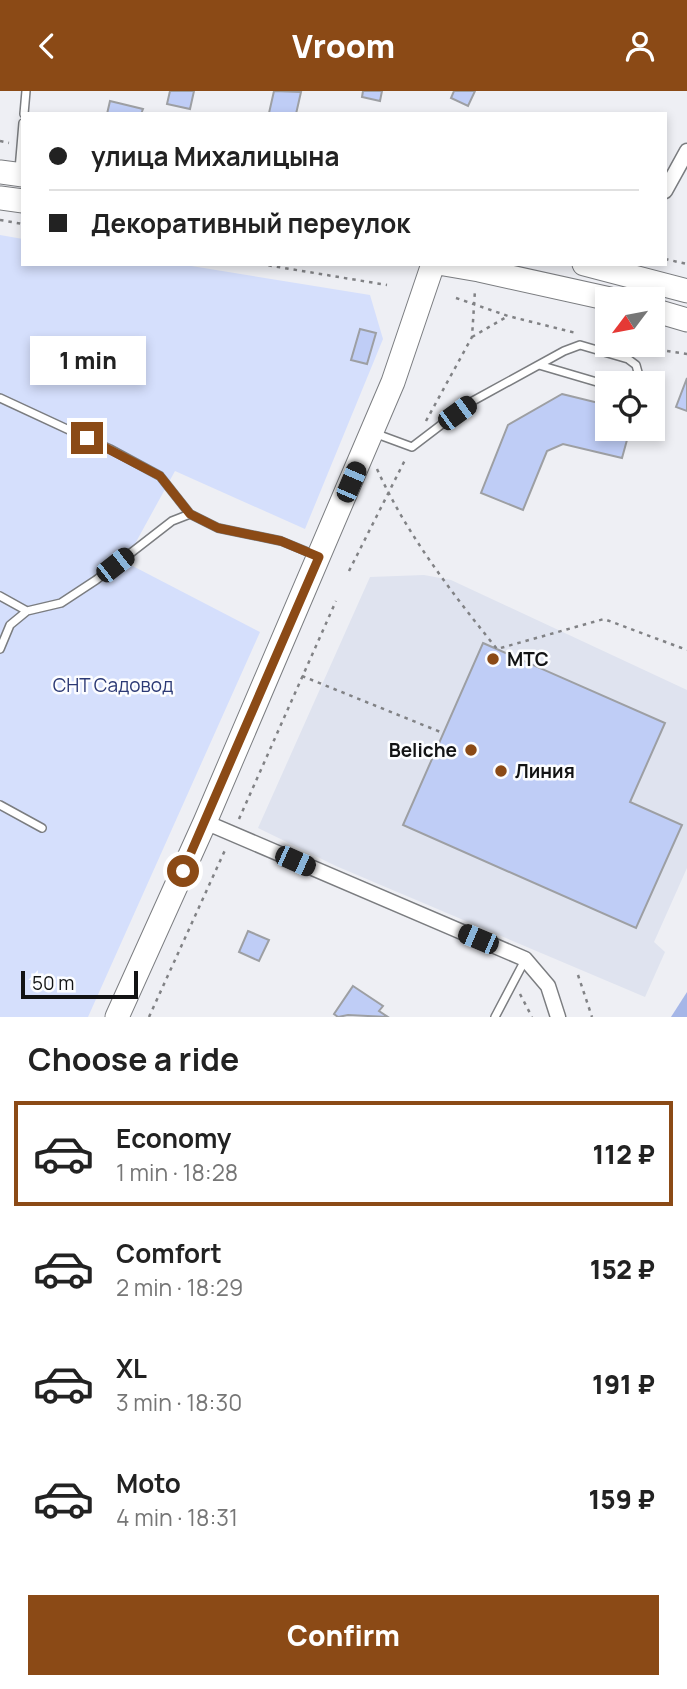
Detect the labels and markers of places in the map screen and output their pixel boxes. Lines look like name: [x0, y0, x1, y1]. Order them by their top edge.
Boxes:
place label: МТС: [507, 646, 549, 672]
marker: МТС: [485, 651, 501, 667]
place label: Beliche: [389, 737, 457, 763]
marker: Beliche: [463, 742, 479, 758]
place label: Линия: [515, 758, 575, 784]
marker: Линия: [493, 763, 509, 779]

